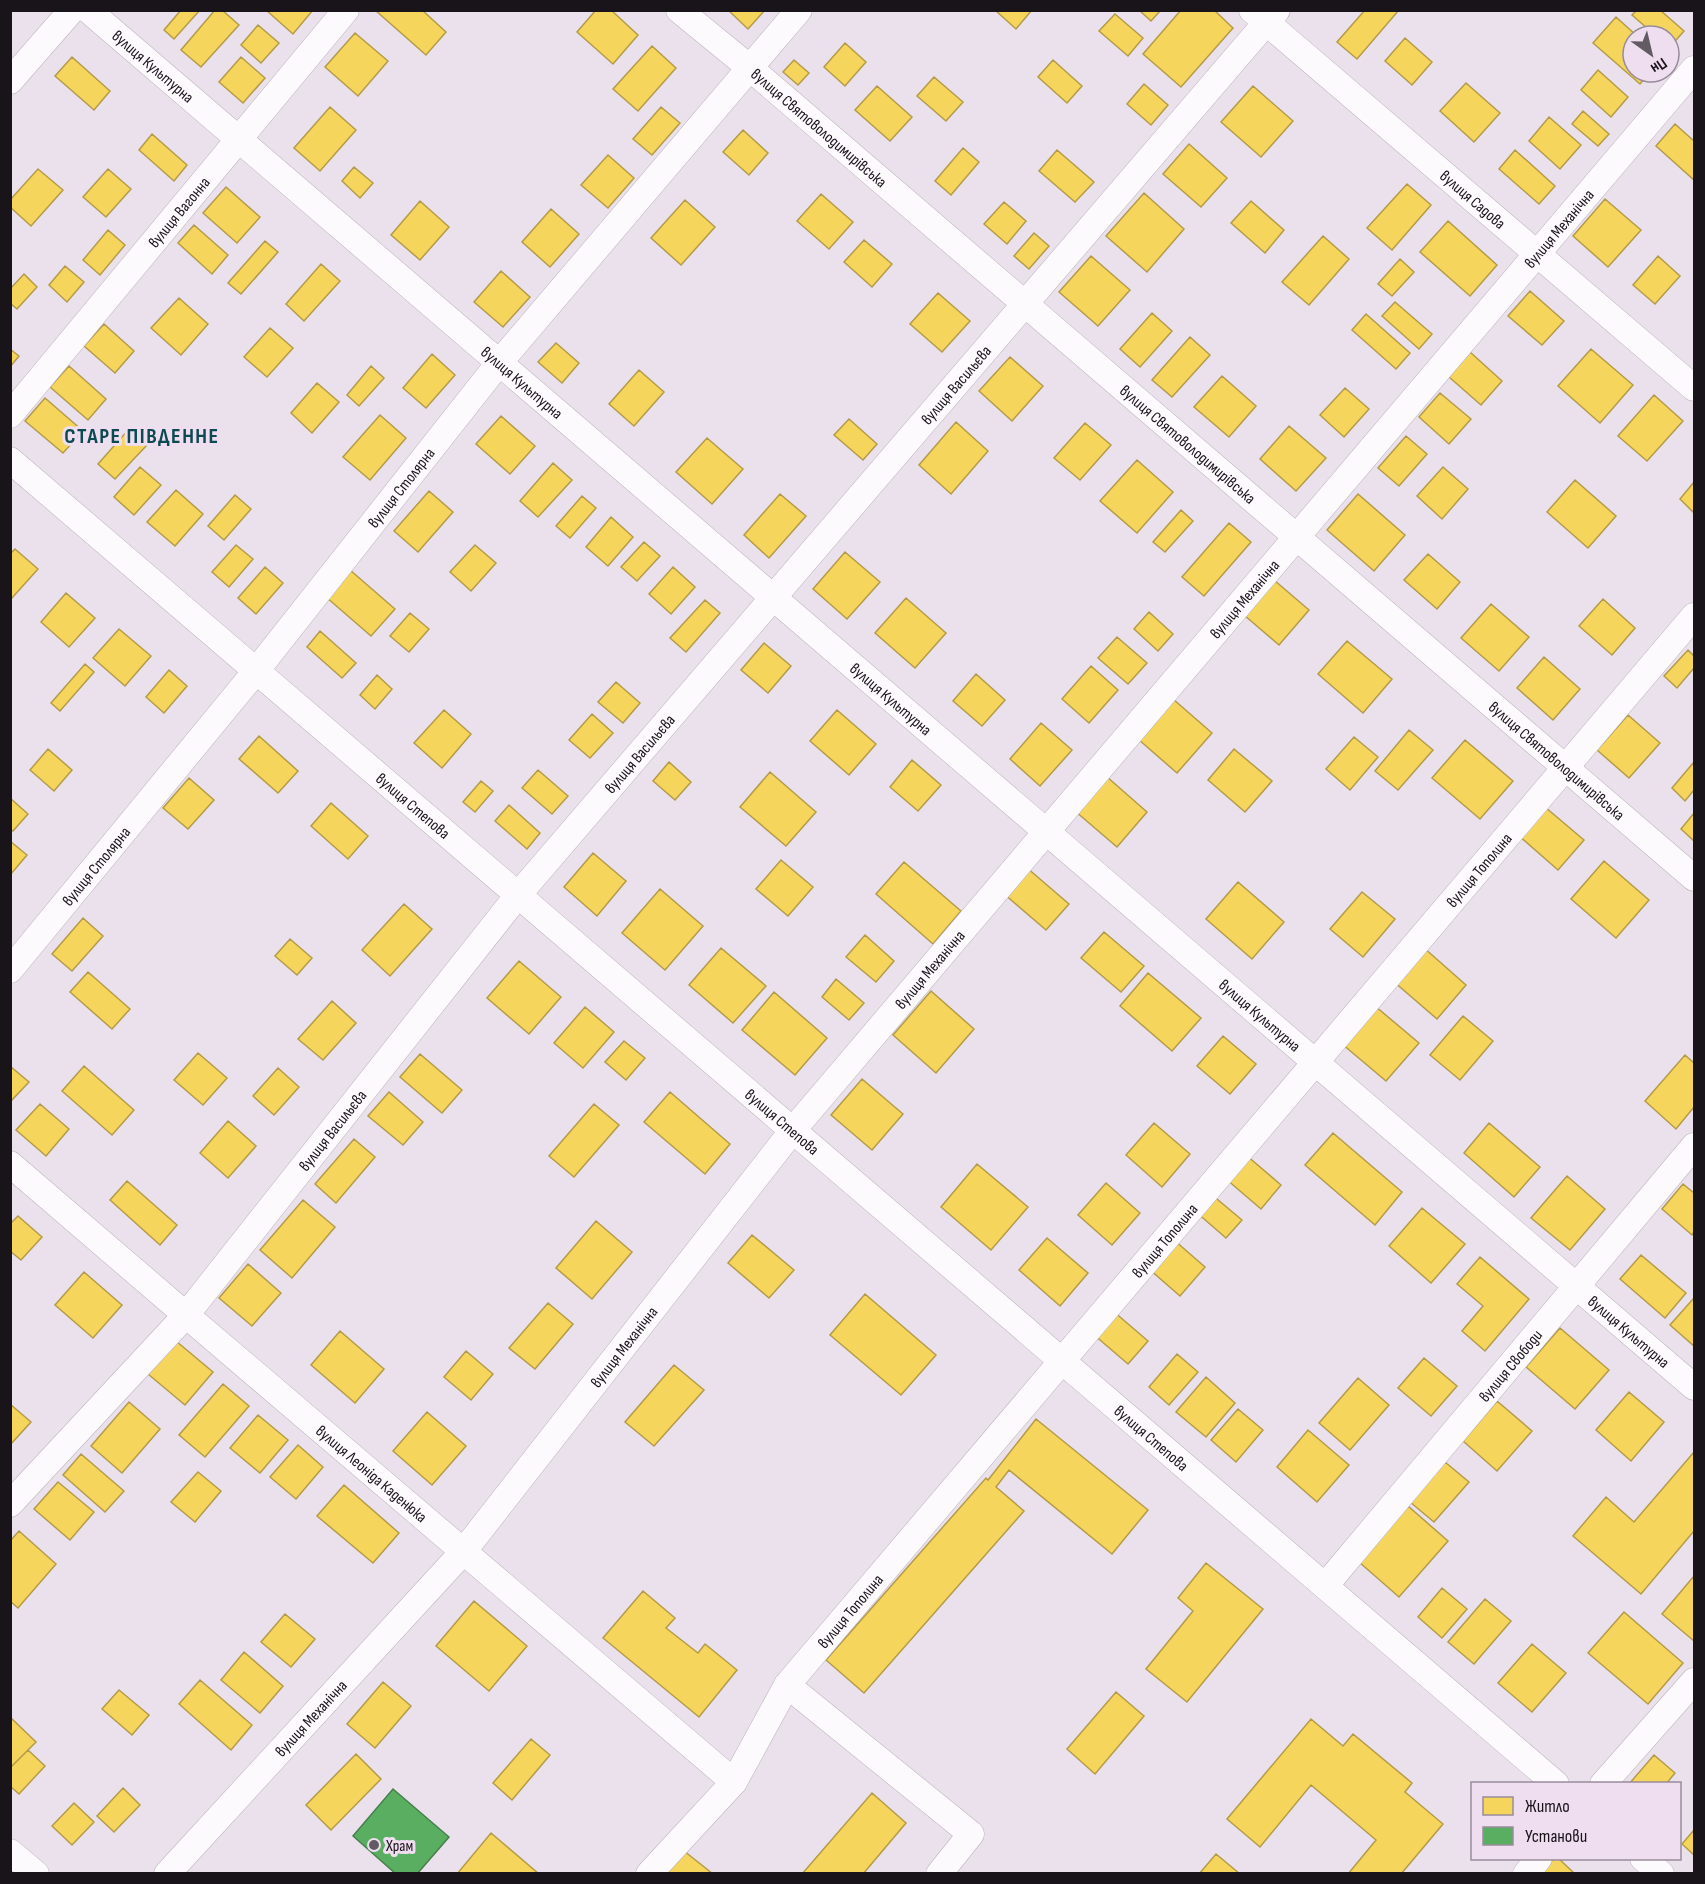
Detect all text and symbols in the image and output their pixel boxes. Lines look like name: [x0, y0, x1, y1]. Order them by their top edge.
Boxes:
north arrow: [1621, 24, 1681, 84]
street label: вулиця Культурна: [108, 27, 197, 107]
text: Пн: [1647, 53, 1670, 77]
street label: вулиця Святоволодимирівська: [747, 65, 890, 192]
street label: вулиця Садова: [1435, 167, 1509, 234]
street label: вулиця Вагонна: [145, 174, 215, 252]
street label: вулиця Механічна: [1521, 186, 1599, 273]
street label: вулиця Васильєва: [918, 342, 996, 429]
street label: вулиця Культурна: [477, 343, 566, 424]
street label: вулиця Святоволодимирівська: [1115, 382, 1259, 509]
district label: СТАРЕ ПІВДЕННЕ: [64, 423, 220, 450]
street label: вулиця Столярна: [365, 445, 439, 532]
street label: вулиця Механічна: [1206, 556, 1284, 643]
street label: вулиця Культурна: [846, 660, 935, 740]
street label: вулиця Святоволодимирівська: [1484, 698, 1628, 825]
street label: вулиця Васильєва: [601, 711, 680, 798]
street label: вулиця Степова: [371, 770, 453, 843]
street label: вулиця Столярна: [59, 823, 135, 910]
street label: вулиця Тополина: [1443, 830, 1517, 912]
street label: вулиця Механічна: [892, 927, 969, 1013]
street label: вулиця Культурна: [1214, 976, 1304, 1056]
street label: вулиця Степова: [741, 1086, 822, 1160]
street label: вулиця Васильєва: [296, 1087, 371, 1175]
street label: вулиця Тополина: [1129, 1200, 1202, 1282]
street label: вулиця Культурна: [1583, 1292, 1673, 1373]
street label: вулиця Механічна: [587, 1303, 662, 1392]
street label: вулиця Свободи: [1476, 1326, 1547, 1406]
street label: вулиця Степова: [1110, 1402, 1191, 1476]
street label: вулиця Леоніда Каденюка: [311, 1422, 430, 1527]
street label: вулиця Тополина: [814, 1571, 888, 1653]
street label: вулиця Механічна: [272, 1677, 352, 1761]
legend: [1471, 1782, 1681, 1860]
text: Житло: [1525, 1796, 1570, 1817]
text: Установи: [1525, 1826, 1587, 1847]
place label: Храм: [385, 1837, 413, 1856]
marker: Храм: [367, 1838, 381, 1852]

